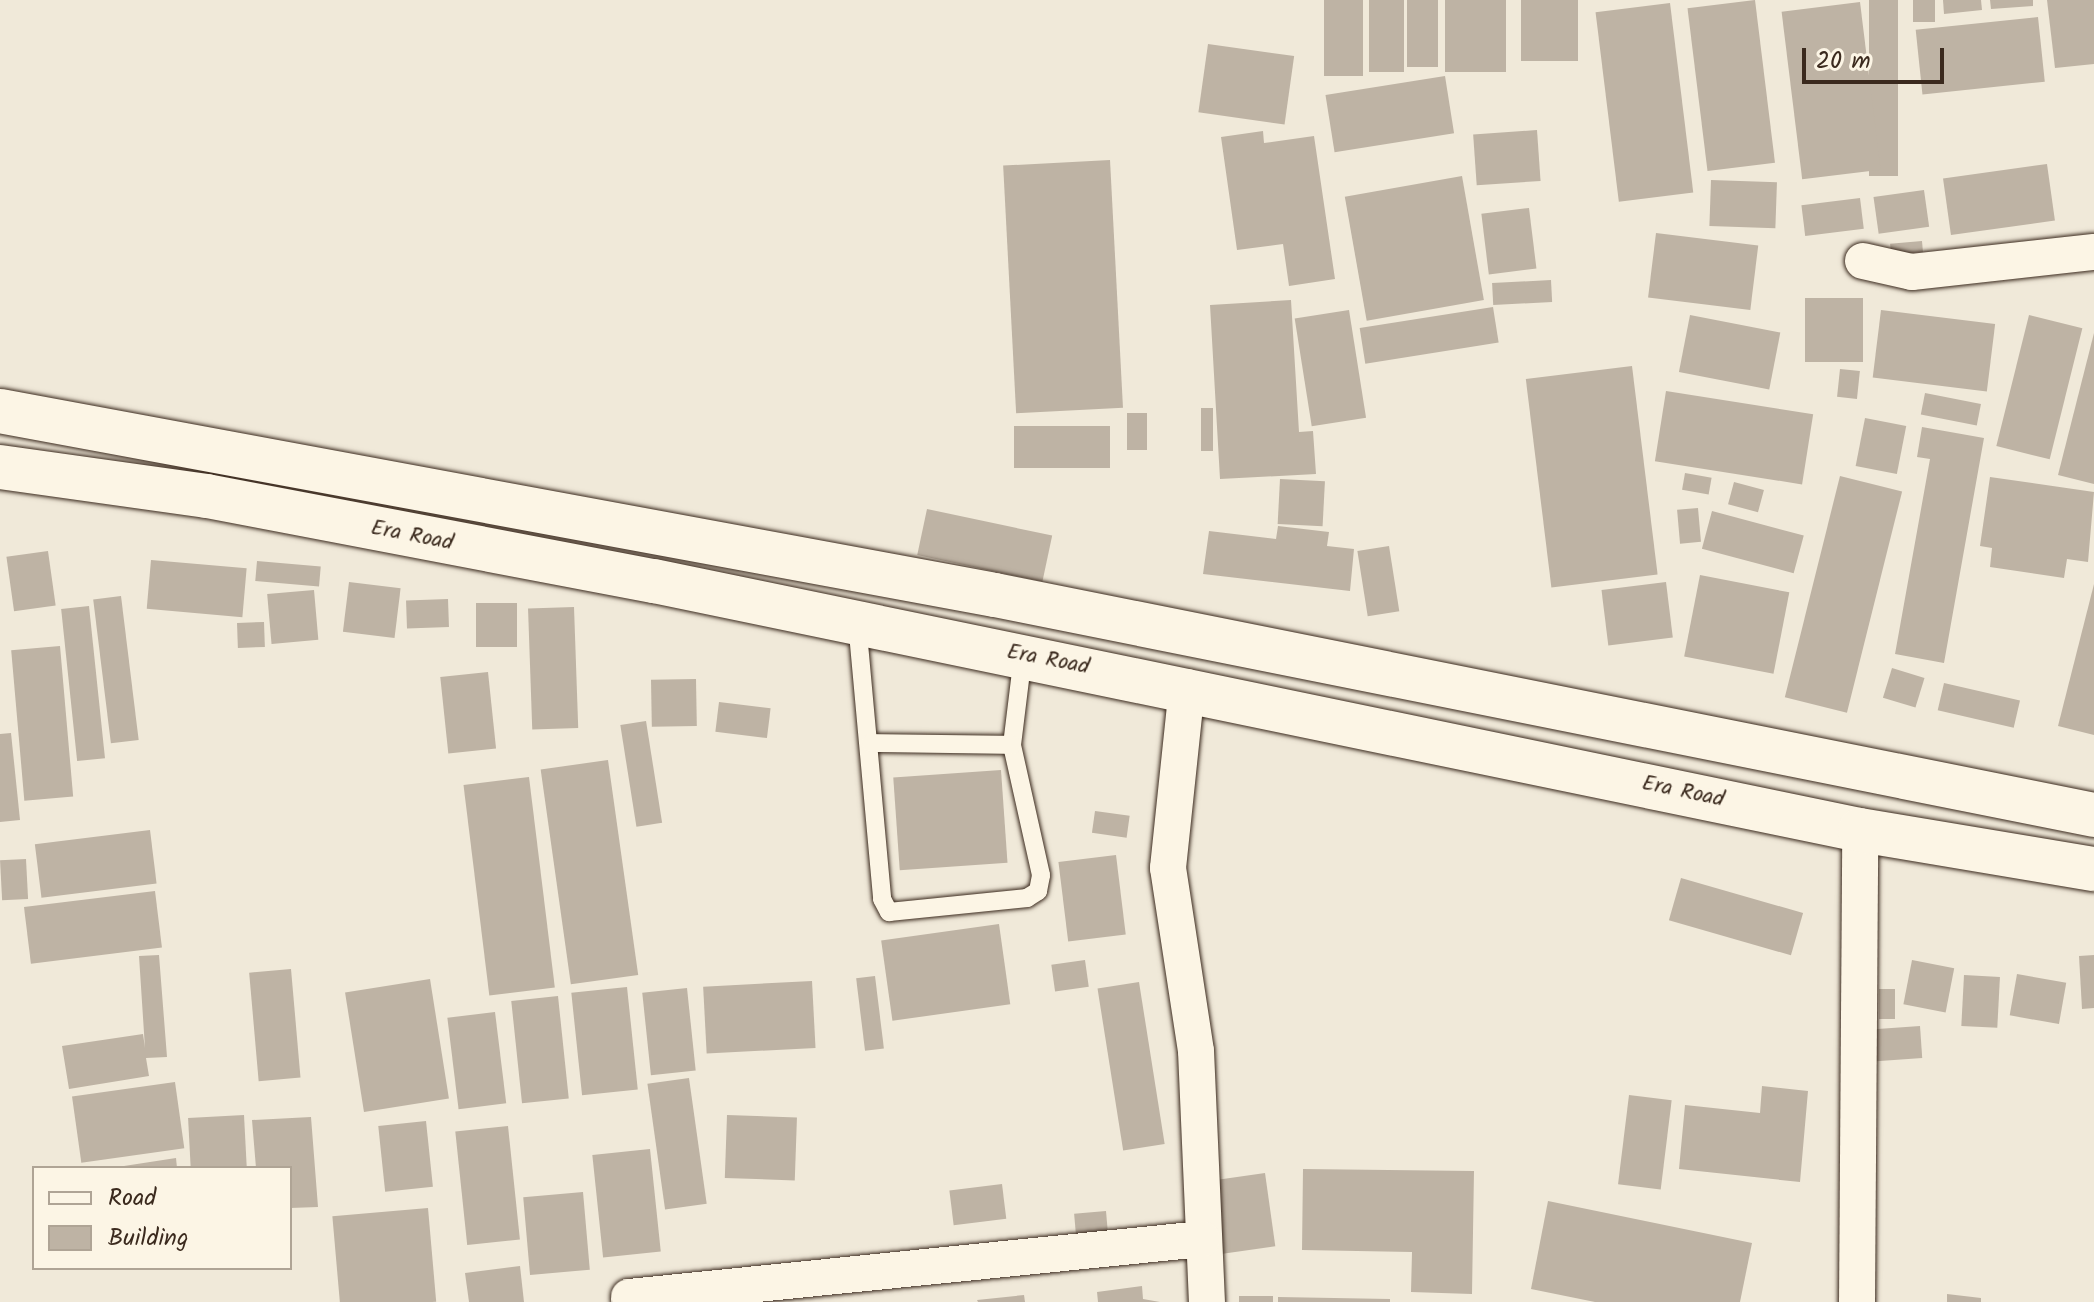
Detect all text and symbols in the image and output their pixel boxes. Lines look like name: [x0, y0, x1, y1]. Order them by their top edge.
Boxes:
scale bar: [1806, 32, 1948, 82]
text: 20 m: [1816, 42, 1871, 81]
street label: Era Road: [369, 515, 455, 557]
street label: Era Road: [1005, 639, 1091, 681]
street label: Era Road: [1639, 770, 1727, 814]
legend: [32, 1166, 292, 1270]
text: Road: [108, 1179, 156, 1218]
text: Building: [108, 1219, 188, 1258]

